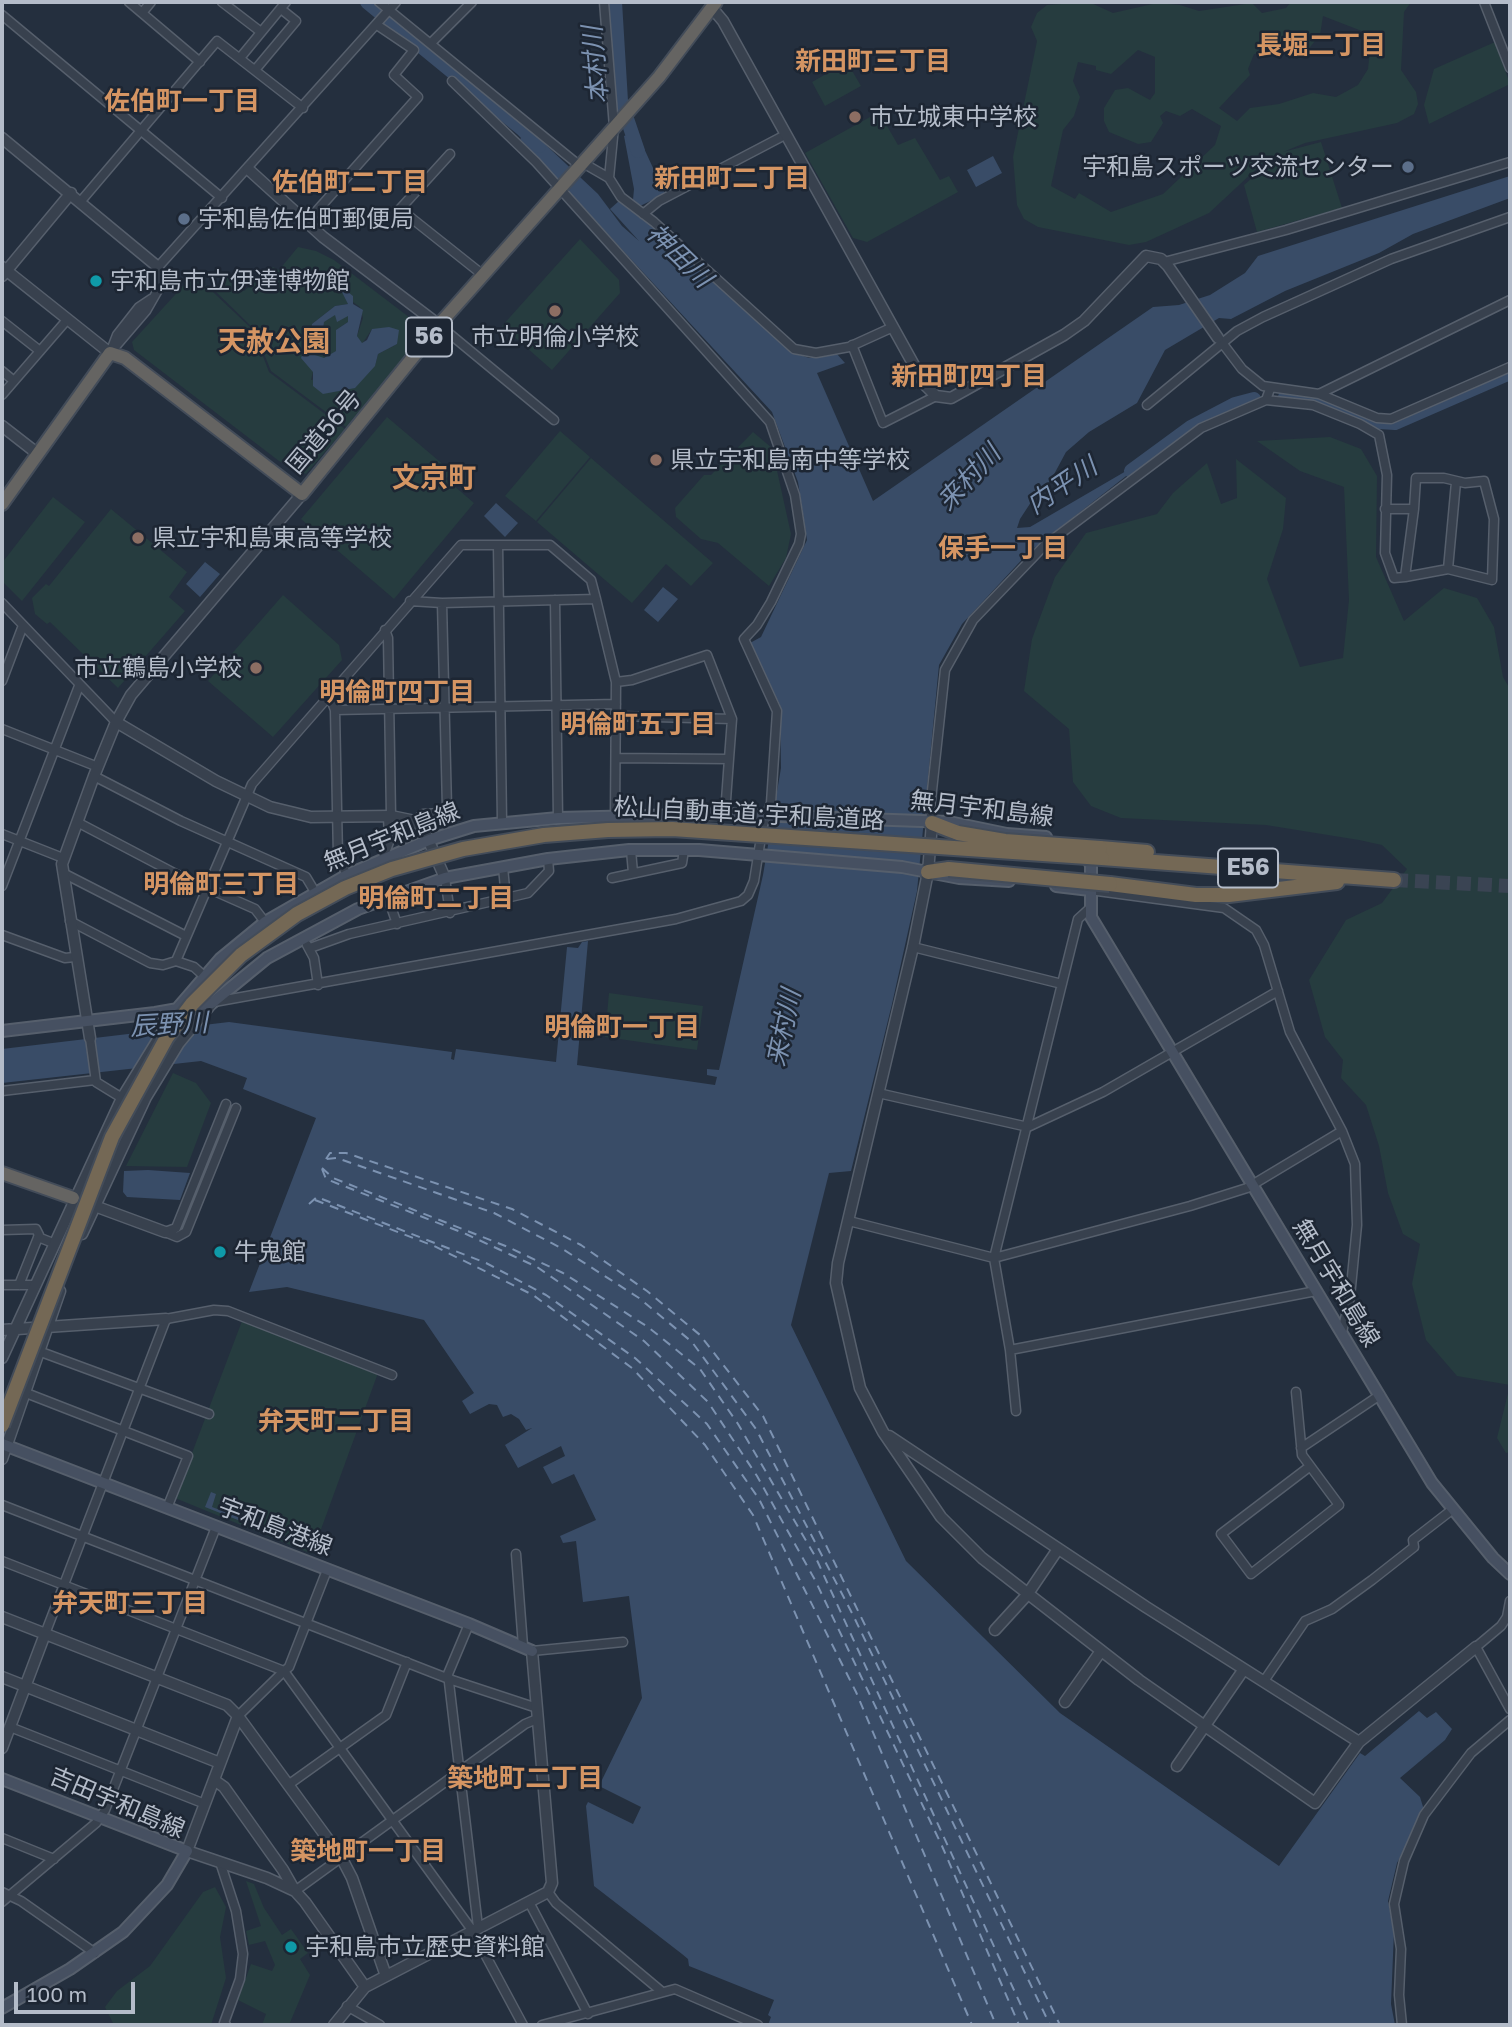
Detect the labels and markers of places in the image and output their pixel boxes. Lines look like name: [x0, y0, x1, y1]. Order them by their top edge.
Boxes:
place label: 市立城東中学校: [869, 103, 1037, 131]
marker: 市立城東中学校: [847, 109, 863, 125]
place label: 宇和島スポーツ交流センター: [1082, 153, 1394, 181]
marker: 宇和島スポーツ交流センター: [1400, 159, 1416, 175]
place label: 宇和島佐伯町郵便局: [198, 205, 414, 233]
marker: 宇和島佐伯町郵便局: [176, 211, 192, 227]
place label: 宇和島市立伊達博物館: [110, 267, 350, 295]
marker: 宇和島市立伊達博物館: [88, 273, 104, 289]
marker: 市立明倫小学校: [547, 303, 563, 319]
place label: 市立明倫小学校: [471, 323, 639, 351]
place label: 県立宇和島南中等学校: [670, 446, 910, 474]
marker: 県立宇和島南中等学校: [648, 452, 664, 468]
place label: 県立宇和島東高等学校: [152, 524, 392, 552]
marker: 県立宇和島東高等学校: [130, 530, 146, 546]
place label: 市立鶴島小学校: [74, 654, 242, 682]
marker: 市立鶴島小学校: [248, 660, 264, 676]
place label: 牛鬼館: [234, 1238, 306, 1266]
marker: 牛鬼館: [212, 1244, 228, 1260]
place label: 宇和島市立歴史資料館: [305, 1933, 545, 1961]
marker: 宇和島市立歴史資料館: [283, 1939, 299, 1955]

